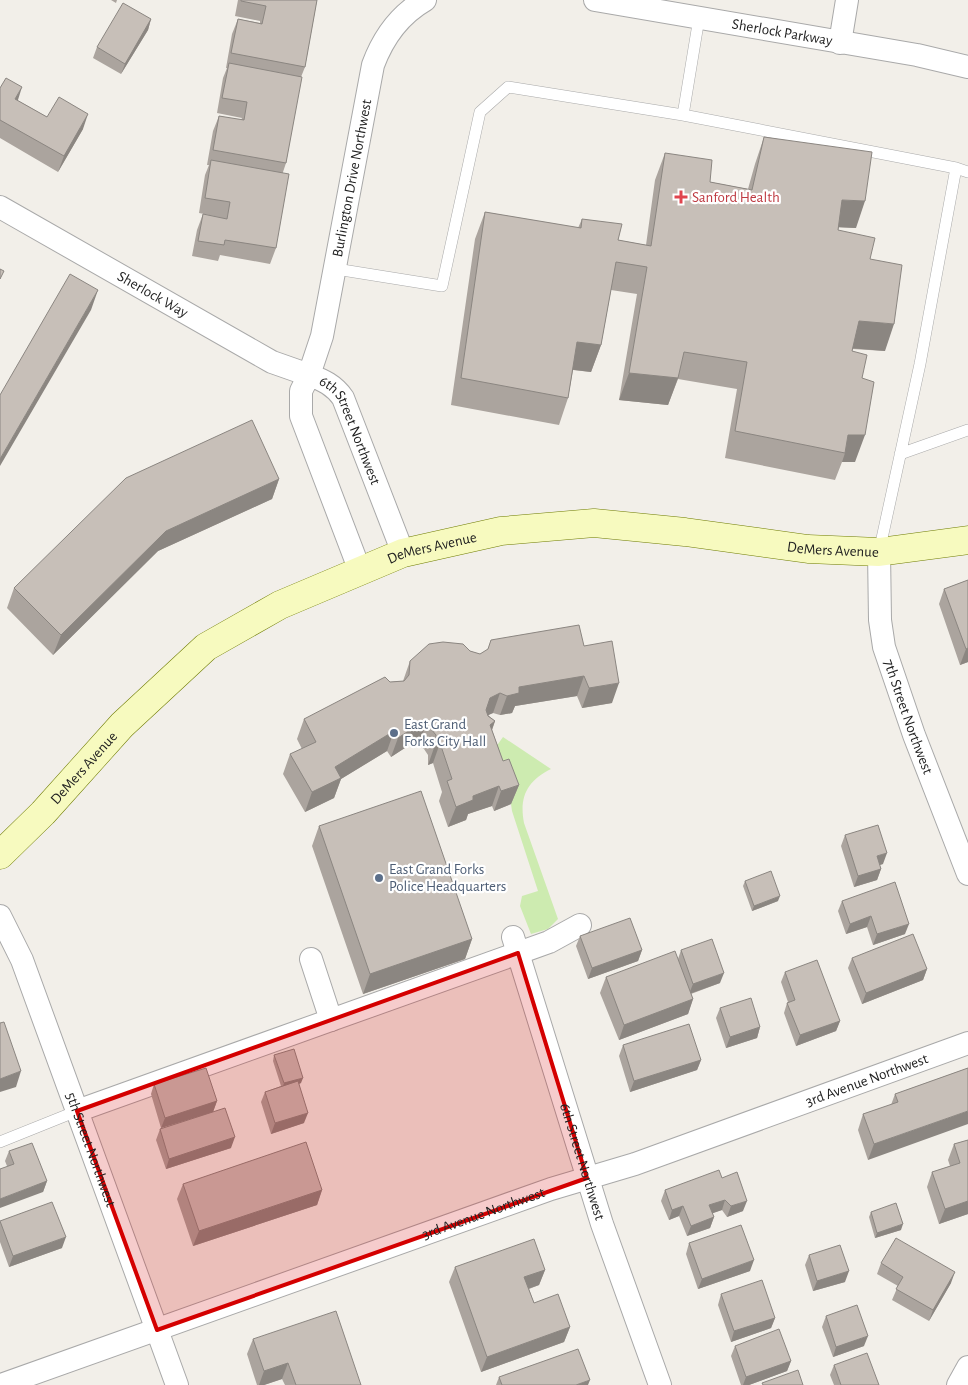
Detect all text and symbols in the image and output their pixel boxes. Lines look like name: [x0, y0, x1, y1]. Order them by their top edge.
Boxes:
street label: Sherlock Parkway: [731, 17, 834, 49]
street label: Burlington Drive Northwest: [330, 98, 374, 258]
marker: Sanford Health: [674, 190, 688, 204]
place label: Sanford Health: [692, 190, 780, 205]
street label: Sherlock Way: [115, 269, 191, 321]
street label: 6th Street Northwest: [317, 373, 383, 487]
street label: DeMers Avenue: [385, 530, 478, 567]
street label: DeMers Avenue: [786, 539, 879, 560]
street label: 7th Street Northwest: [881, 657, 935, 776]
place label: East Grand Forks City Hall: [404, 717, 486, 749]
marker: East Grand Forks City Hall: [388, 727, 400, 739]
street label: DeMers Avenue: [48, 729, 120, 807]
place label: East Grand Forks Police Headquarters: [389, 862, 506, 894]
marker: East Grand Forks Police Headquarters: [373, 872, 385, 884]
street label: 3rd Avenue Northwest: [804, 1051, 930, 1109]
street label: 5th Street Northwest: [63, 1090, 118, 1209]
street label: 6th Street Northwest: [557, 1101, 607, 1222]
street label: 3rd Avenue Northwest: [420, 1185, 547, 1242]

